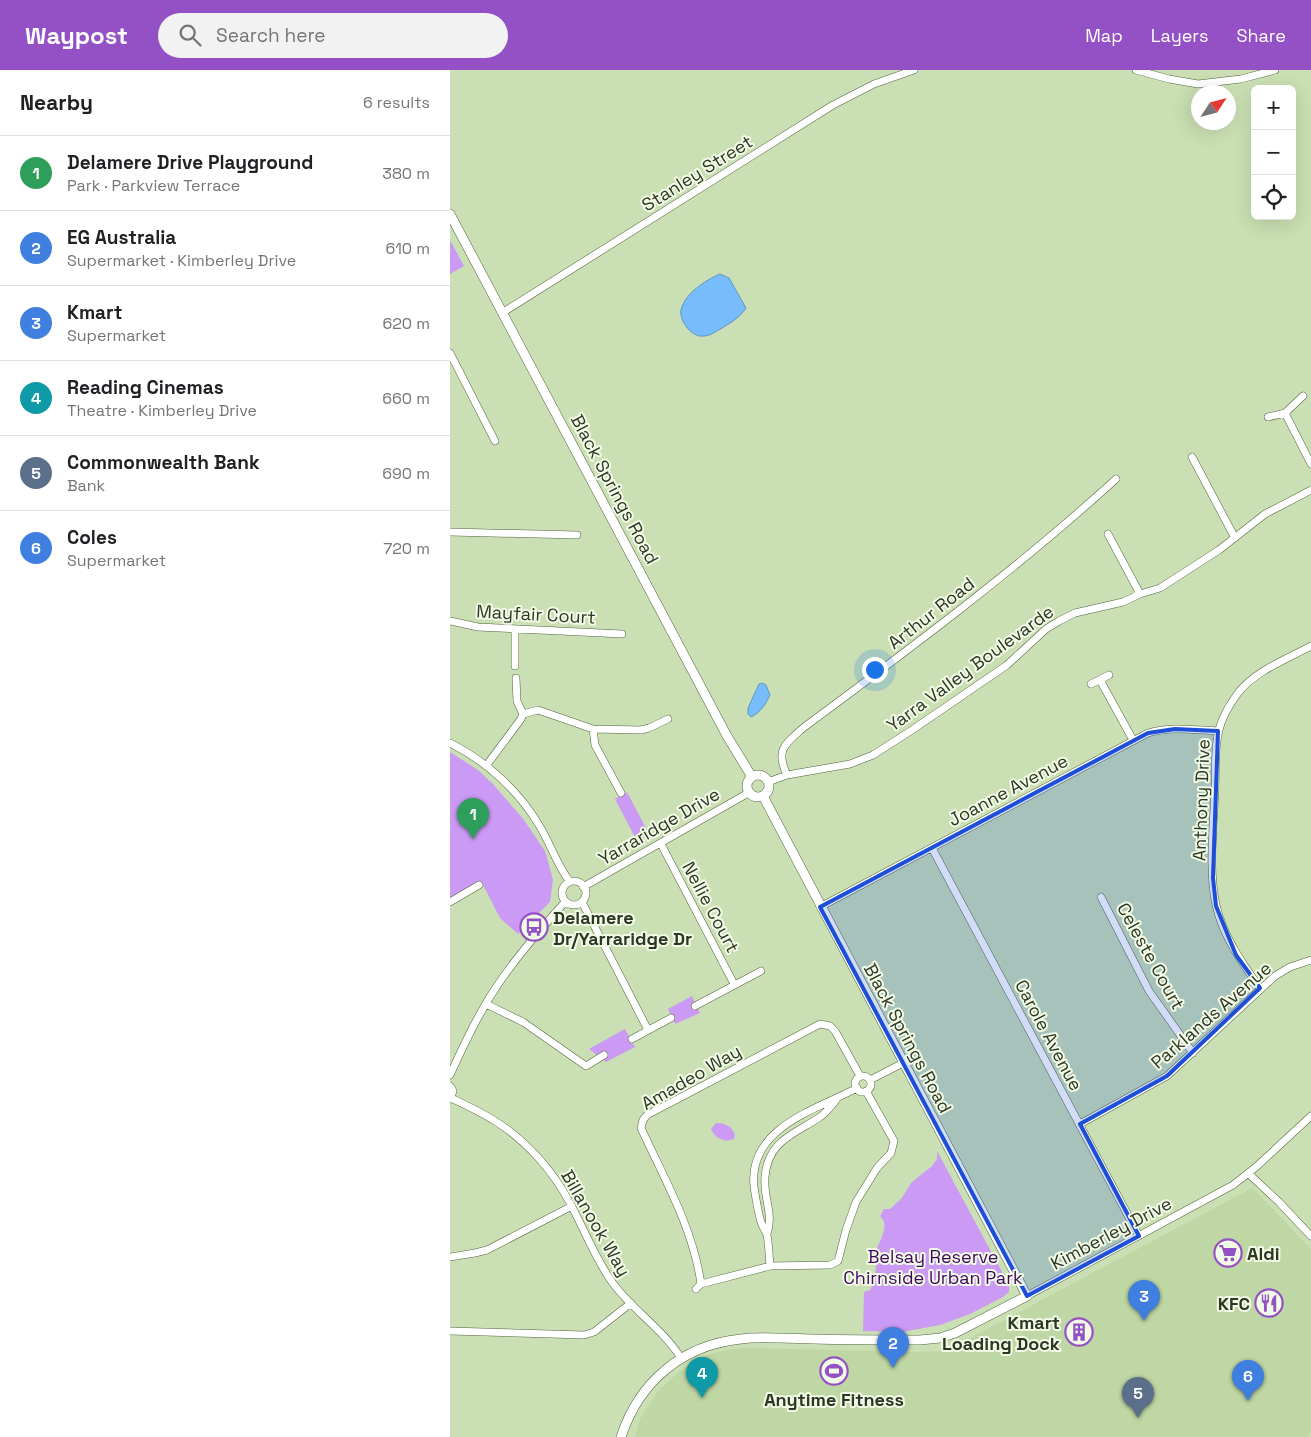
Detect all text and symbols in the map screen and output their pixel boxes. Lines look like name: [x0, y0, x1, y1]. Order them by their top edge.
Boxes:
search box: [158, 13, 508, 58]
text: Waypost: [25, 20, 128, 51]
icon: search: [176, 21, 204, 49]
text: Search here: [216, 23, 326, 48]
text: Map: [1085, 24, 1123, 47]
text: Layers: [1151, 24, 1208, 47]
text: Share: [1236, 24, 1286, 47]
north arrow: [1191, 85, 1236, 130]
map controls: [1251, 85, 1296, 220]
button: +: [1251, 85, 1296, 130]
text: Nearby: [20, 89, 93, 116]
text: 6 results: [363, 92, 430, 113]
street label: Stanley Street: [637, 130, 757, 216]
button: −: [1251, 130, 1296, 175]
text: Delamere Drive Playground: [67, 150, 313, 175]
text: 1: [32, 163, 40, 184]
text: 380 m: [382, 163, 430, 184]
text: Park · Parkview Terrace: [67, 175, 240, 196]
button: locate: [1251, 175, 1296, 220]
text: EG Australia: [67, 225, 176, 250]
text: 2: [31, 238, 41, 259]
text: 610 m: [385, 238, 430, 259]
text: Supermarket · Kimberley Drive: [67, 250, 296, 271]
text: Kmart: [67, 300, 122, 325]
text: 3: [31, 313, 41, 334]
text: 620 m: [382, 313, 430, 334]
text: Supermarket: [67, 325, 166, 346]
text: Reading Cinemas: [67, 375, 224, 400]
text: 4: [31, 388, 41, 409]
text: 660 m: [382, 388, 430, 409]
text: Theatre · Kimberley Drive: [67, 400, 257, 421]
street label: Black Springs Road: [566, 410, 664, 568]
text: Commonwealth Bank: [67, 450, 260, 475]
text: 5: [31, 463, 41, 484]
text: 690 m: [382, 463, 430, 484]
text: Bank: [67, 475, 105, 496]
text: Coles: [67, 525, 117, 550]
text: 6: [31, 538, 41, 559]
text: 720 m: [383, 538, 430, 559]
text: Supermarket: [67, 550, 166, 571]
street label: Arthur Road: [883, 572, 979, 654]
street label: Mayfair Court: [476, 599, 596, 629]
street label: Yarra Valley Boulevarde: [882, 600, 1058, 736]
your location: [862, 657, 888, 683]
street label: Anthony Drive: [1187, 739, 1215, 861]
street label: Joanne Avenue: [944, 749, 1072, 831]
street label: Yarraridge Drive: [594, 782, 724, 870]
pin: 1: [457, 798, 489, 839]
street label: Nellie Court: [677, 858, 745, 956]
street label: Celeste Court: [1112, 899, 1190, 1013]
place label: Delamere Dr/Yarraridge Dr: [553, 906, 692, 950]
bus stop icon: Delamere Dr/Yarraridge Dr: [519, 912, 549, 942]
street label: Parklands Avenue: [1146, 956, 1276, 1074]
street label: Black Springs Road: [859, 959, 957, 1117]
street label: Carole Avenue: [1010, 976, 1088, 1094]
street label: Amadeo Way: [637, 1039, 745, 1115]
street label: Billanook Way: [556, 1165, 636, 1281]
street label: Kimberley Drive: [1047, 1191, 1175, 1275]
supermarket icon: Aldi: [1213, 1238, 1243, 1268]
place label: Aldi: [1247, 1242, 1279, 1265]
park label: Belsay Reserve Chirnside Urban Park: [843, 1245, 1023, 1289]
pin: 3: [1128, 1280, 1160, 1321]
restaurant icon: KFC: [1254, 1288, 1284, 1318]
place label: KFC: [1218, 1292, 1250, 1315]
place label: Kmart Loading Dock: [942, 1311, 1060, 1355]
building icon: Kmart Loading Dock: [1064, 1317, 1094, 1347]
pin: 2: [877, 1327, 909, 1368]
sports icon: Anytime Fitness: [819, 1356, 849, 1386]
pin: 4: [686, 1357, 718, 1398]
pin: 6: [1232, 1360, 1264, 1401]
pin: 5: [1122, 1377, 1154, 1418]
place label: Anytime Fitness: [764, 1388, 904, 1411]

